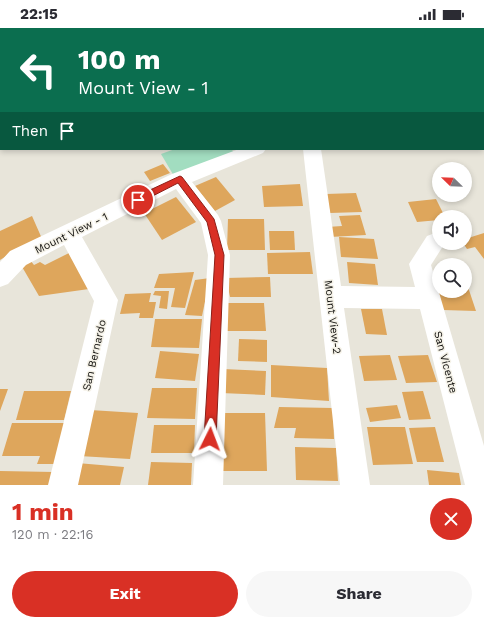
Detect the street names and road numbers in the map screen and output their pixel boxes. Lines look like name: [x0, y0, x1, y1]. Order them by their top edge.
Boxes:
street label: Mount View - 1: [32, 210, 110, 257]
street label: Mount View-2: [322, 279, 343, 355]
street label: San Bernardo: [80, 318, 109, 392]
street label: San Vicente: [431, 330, 460, 395]

